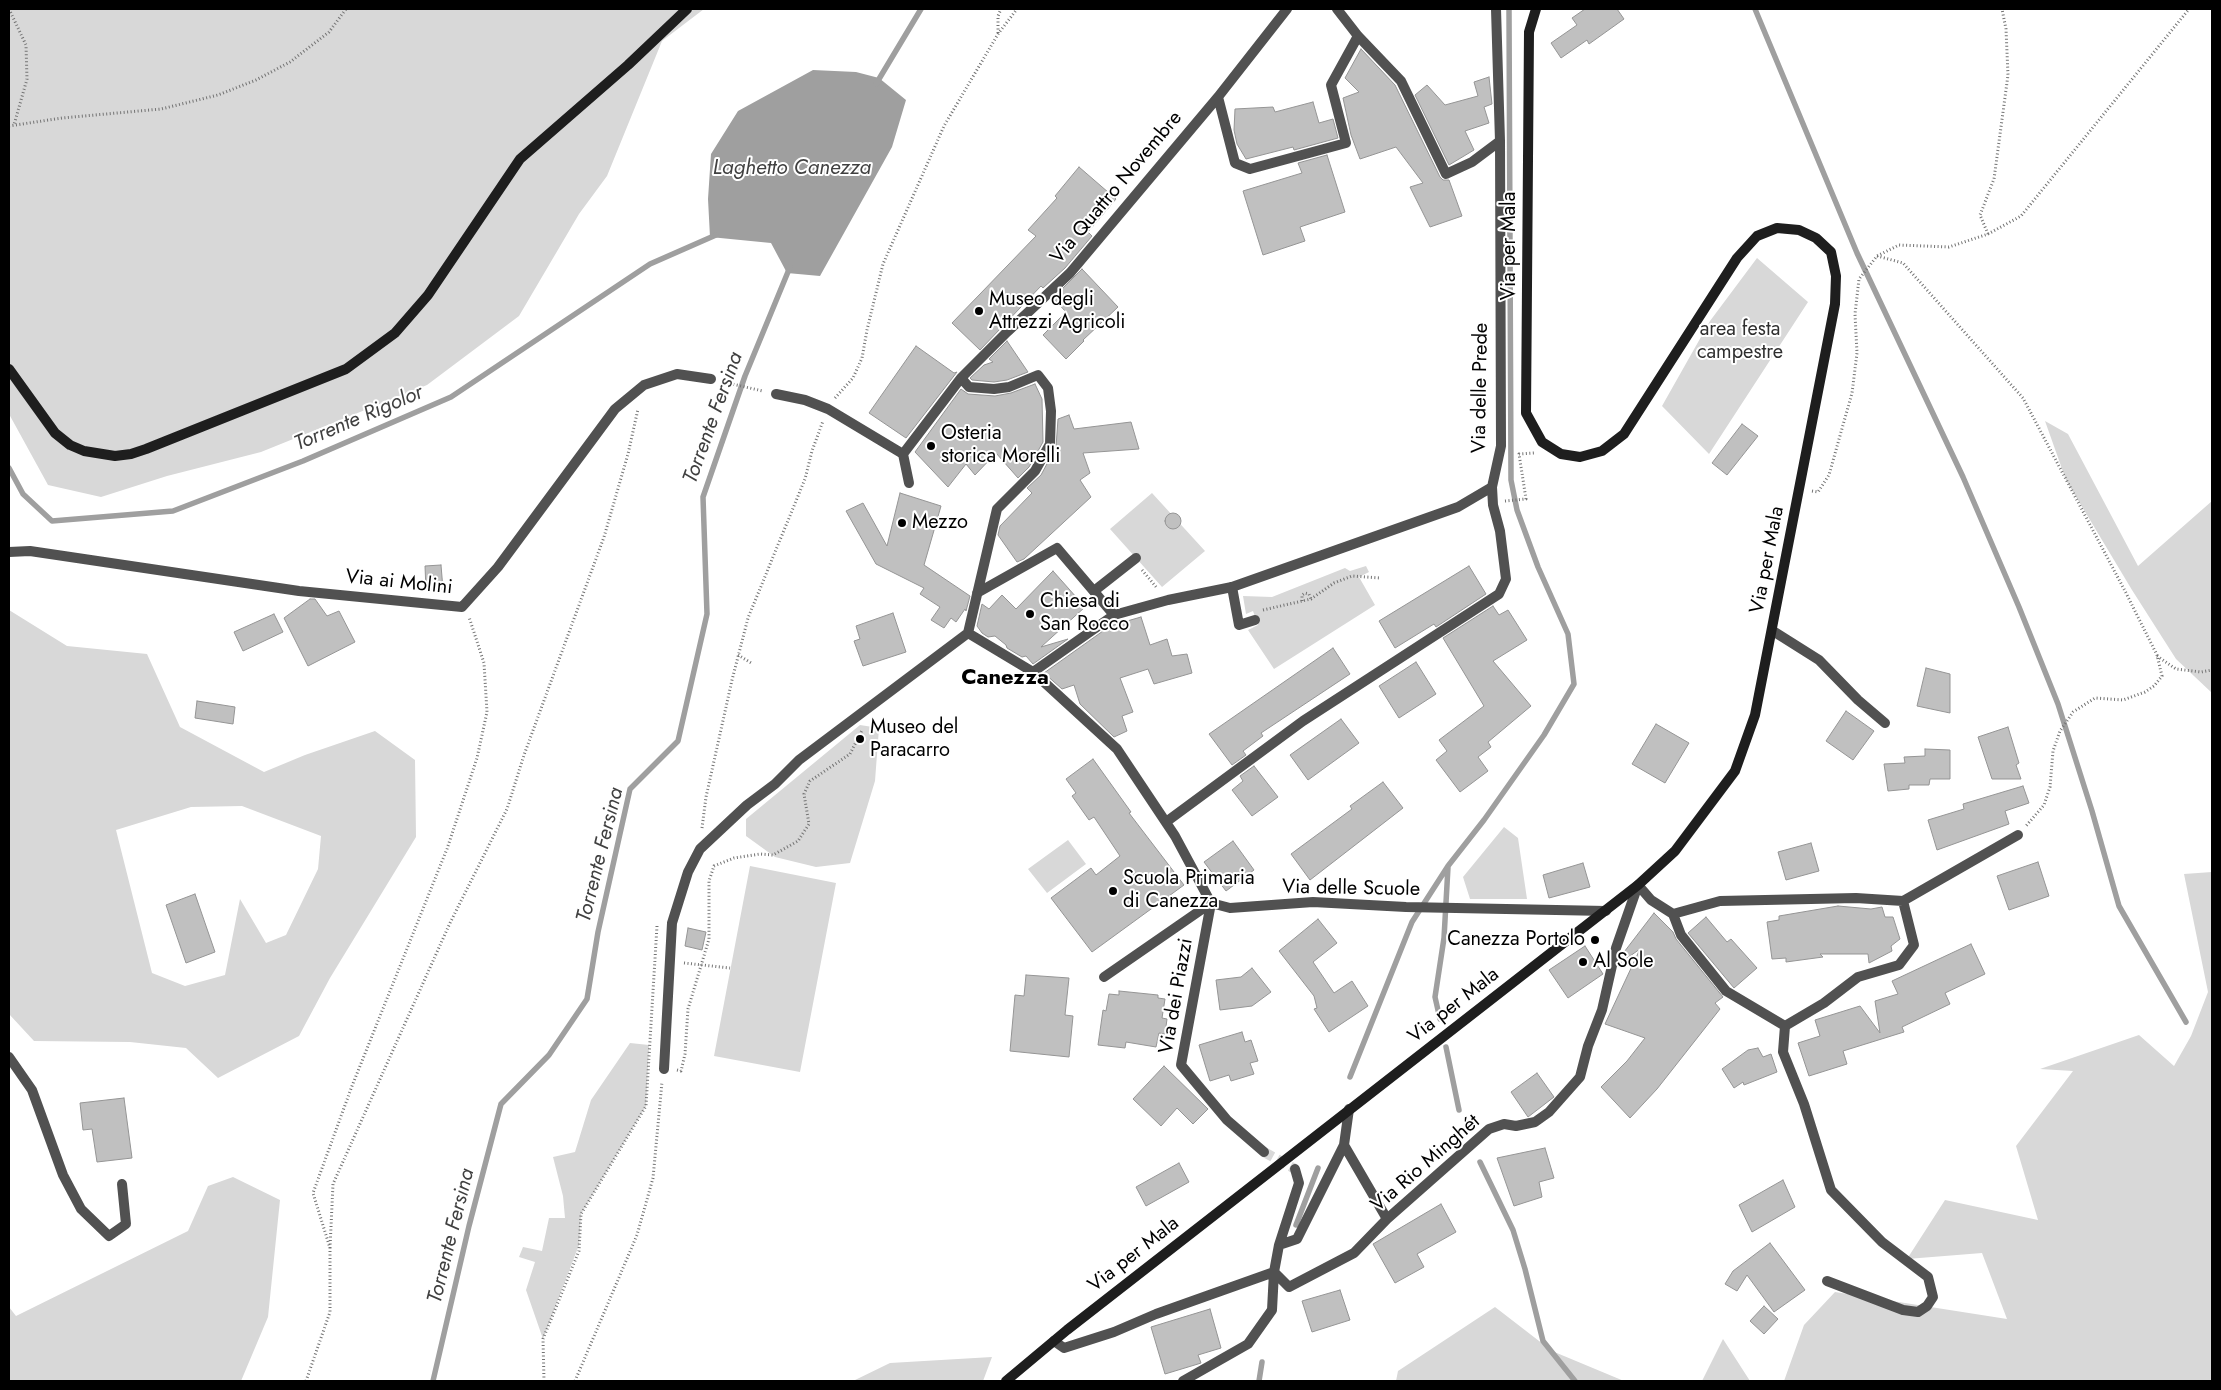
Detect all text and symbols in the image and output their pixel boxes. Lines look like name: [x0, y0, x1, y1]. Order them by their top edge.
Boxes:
street label: Via Quattro Novembre: [1046, 107, 1188, 269]
water label: Laghetto Canezza: [713, 156, 871, 182]
street label: Via per Mala: [1498, 192, 1522, 300]
place label: Museo degli Attrezzi Agricoli: [989, 288, 1125, 335]
marker: Museo degli Attrezzi Agricoli: [973, 305, 985, 317]
park label: area festa campestre: [1697, 318, 1783, 365]
street label: Via delle Prede: [1468, 323, 1494, 453]
water label: Torrente Fersina: [679, 349, 749, 487]
water label: Torrente Rigolor: [291, 381, 427, 457]
place label: Osteria storica Morelli: [941, 422, 1060, 469]
marker: Osteria storica Morelli: [925, 440, 937, 452]
street label: Via per Mala: [1746, 504, 1790, 616]
place label: Mezzo: [912, 511, 968, 535]
marker: Mezzo: [896, 517, 908, 529]
street label: Via ai Molini: [344, 565, 454, 601]
place label: Chiesa di San Rocco: [1040, 590, 1129, 637]
marker: Chiesa di San Rocco: [1024, 608, 1036, 620]
district label: Canezza: [961, 666, 1049, 692]
place label: Museo del Paracarro: [870, 716, 958, 763]
marker: Museo del Paracarro: [854, 733, 866, 745]
water label: Torrente Fersina: [572, 785, 630, 925]
place label: Scuola Primaria di Canezza: [1123, 867, 1255, 914]
street label: Via delle Scuole: [1282, 876, 1420, 902]
marker: Scuola Primaria di Canezza: [1107, 885, 1119, 897]
place label: Canezza Portolo: [1447, 928, 1585, 952]
marker: Canezza Portolo: [1589, 934, 1601, 946]
street label: Via dei Piazzi: [1155, 936, 1199, 1056]
place label: Al Sole: [1593, 950, 1654, 974]
marker: Al Sole: [1577, 956, 1589, 968]
street label: Via per Mala: [1404, 963, 1504, 1049]
street label: Via Rio Minghét: [1367, 1110, 1485, 1218]
water label: Torrente Fersina: [423, 1166, 481, 1306]
street label: Via per Mala: [1084, 1212, 1184, 1298]

